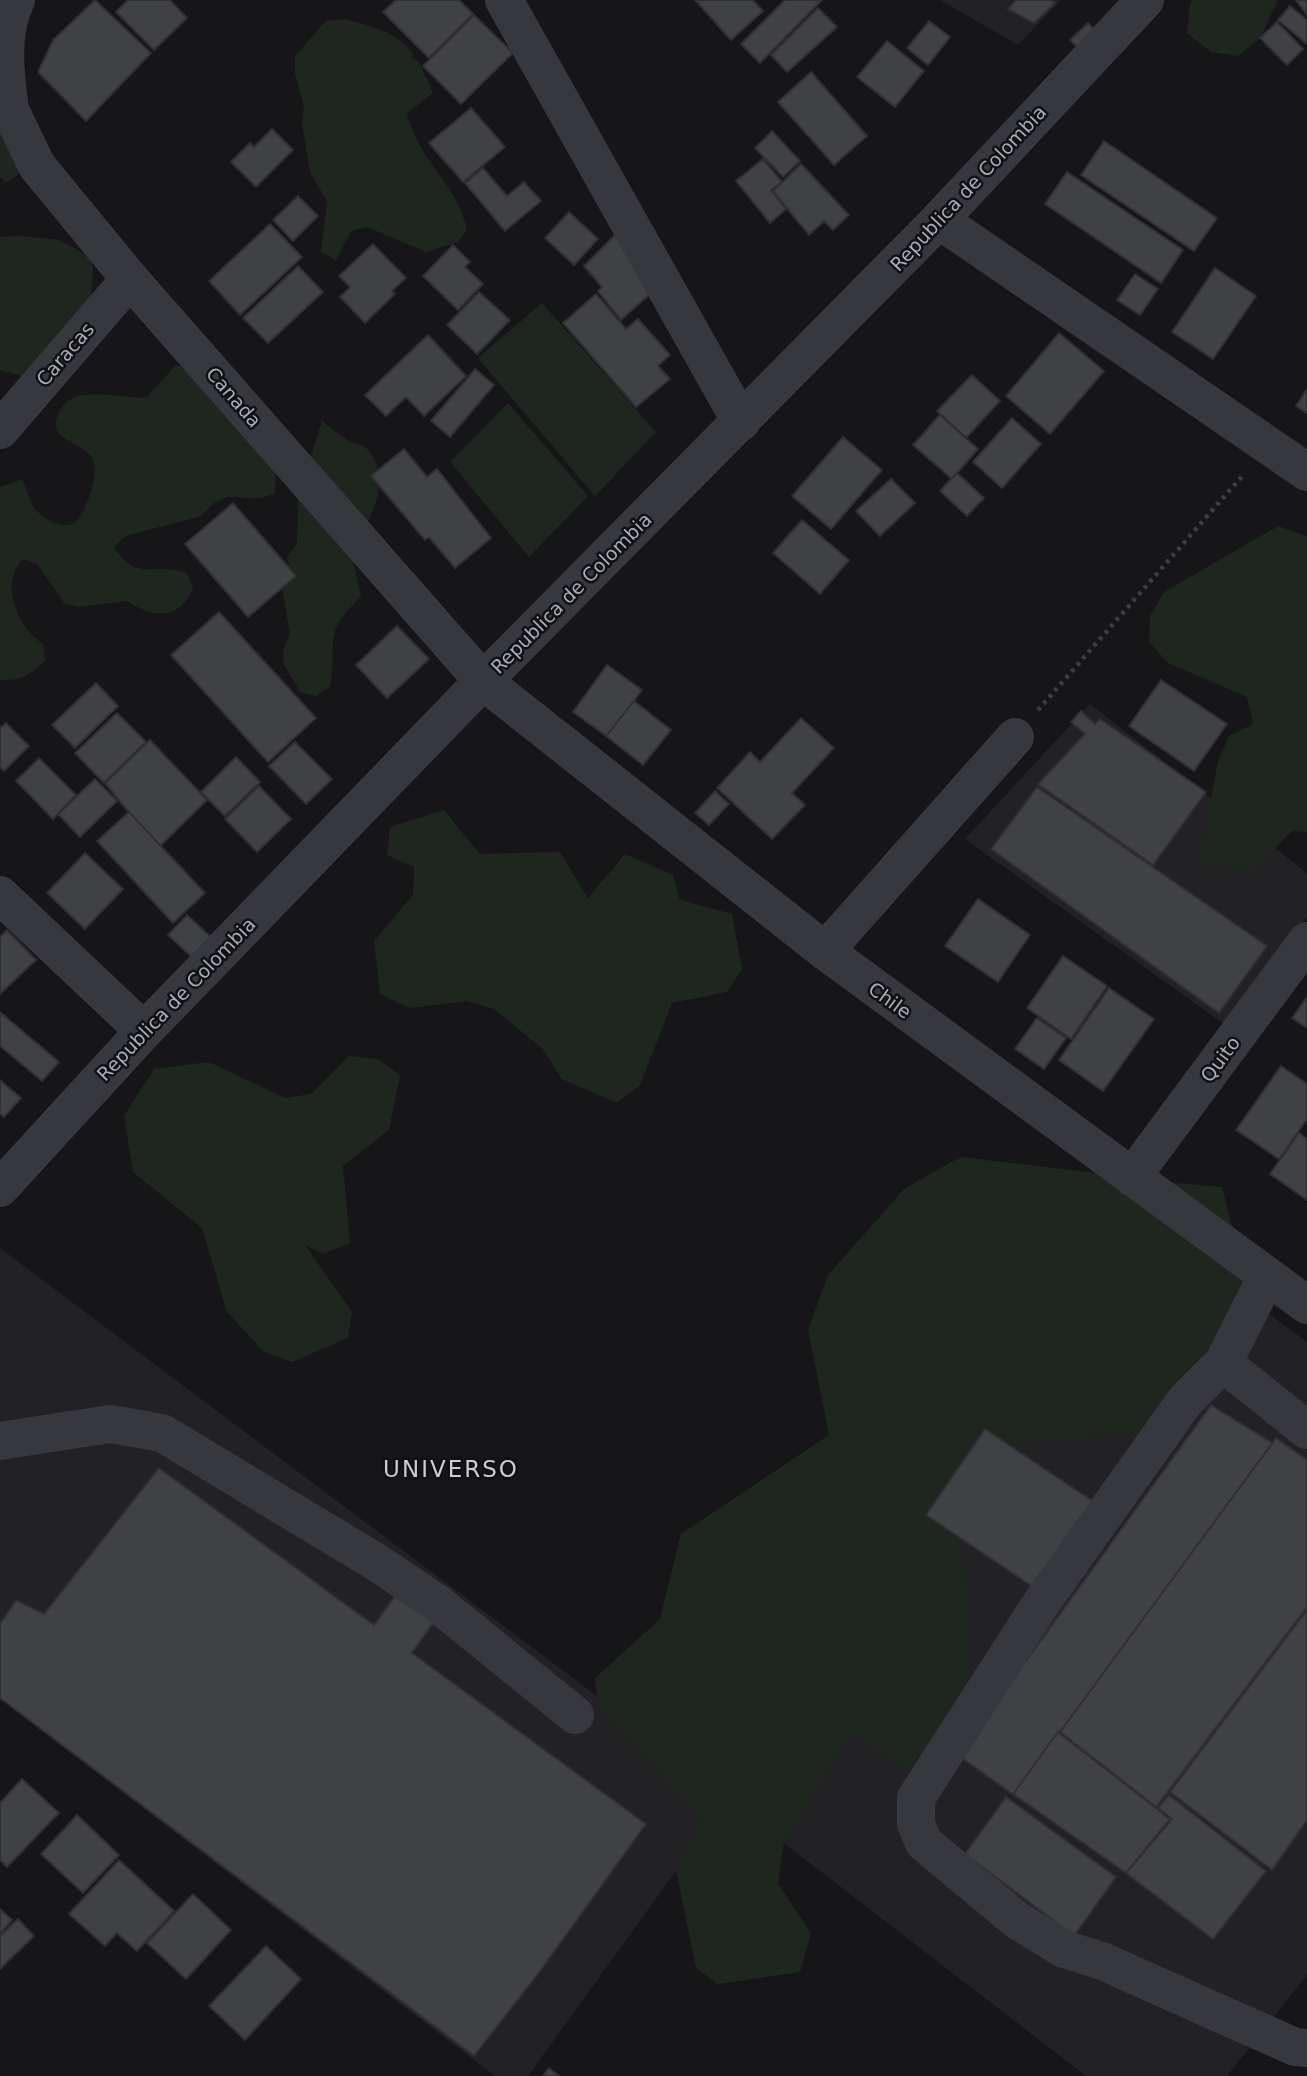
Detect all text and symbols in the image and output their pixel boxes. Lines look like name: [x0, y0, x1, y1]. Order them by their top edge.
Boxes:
street label: Republica de Colombia: [886, 101, 1050, 275]
street label: Caracas: [32, 318, 98, 390]
street label: Canada: [202, 362, 266, 432]
street label: Republica de Colombia: [486, 508, 656, 678]
street label: Republica de Colombia: [92, 913, 260, 1085]
street label: Chile: [864, 977, 916, 1023]
street label: Quito: [1196, 1032, 1244, 1086]
district label: UNIVERSO: [383, 1456, 519, 1482]

